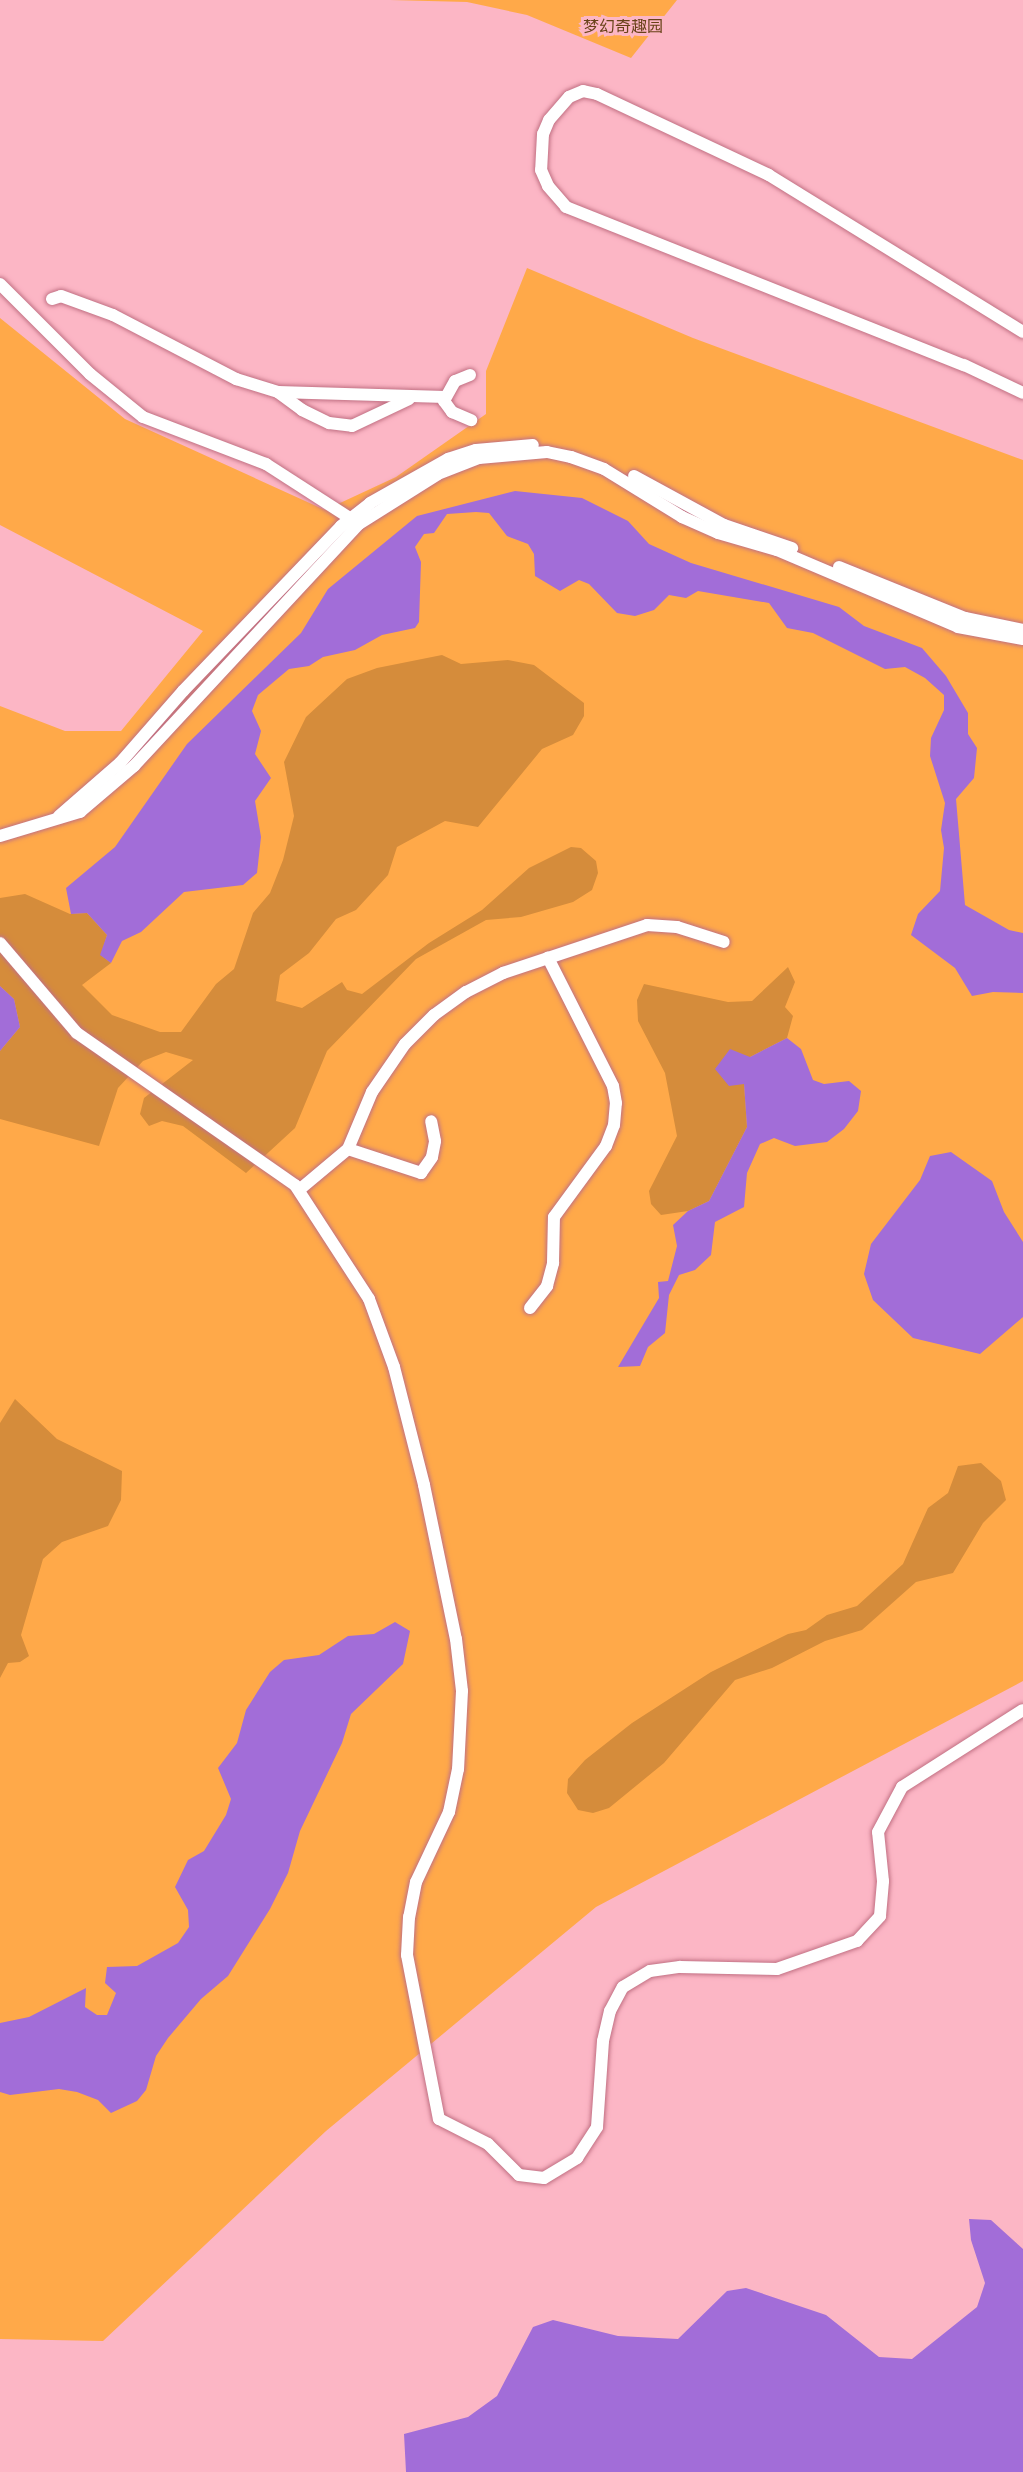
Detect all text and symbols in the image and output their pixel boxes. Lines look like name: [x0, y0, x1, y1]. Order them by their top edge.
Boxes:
park label: 梦幻奇趣园: [583, 16, 663, 36]

